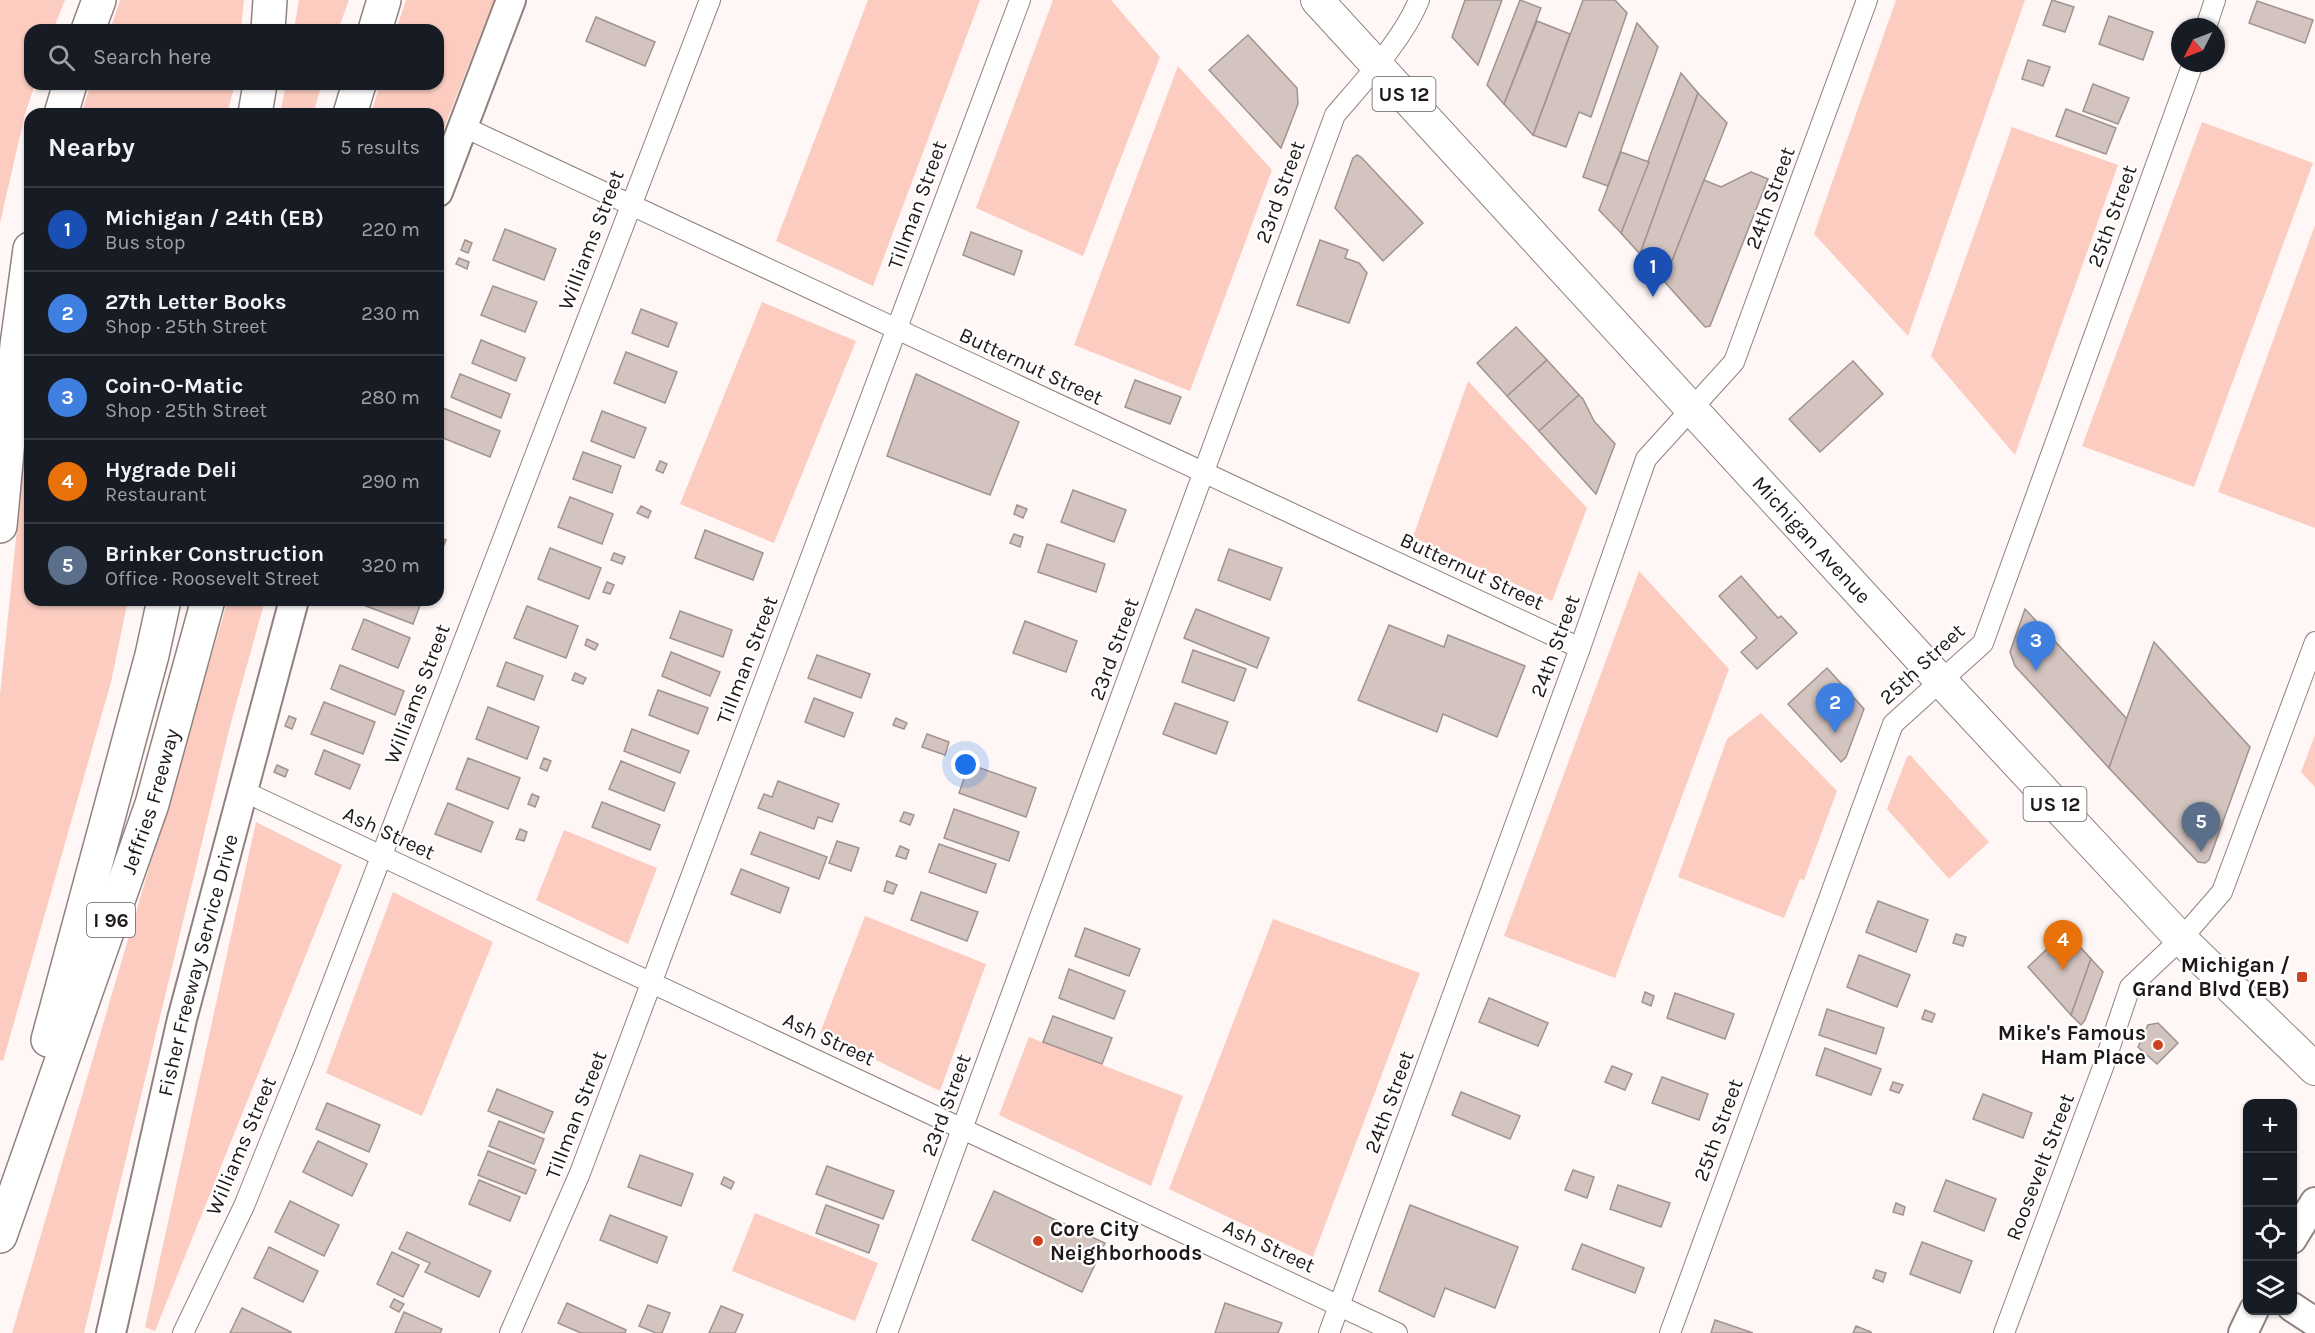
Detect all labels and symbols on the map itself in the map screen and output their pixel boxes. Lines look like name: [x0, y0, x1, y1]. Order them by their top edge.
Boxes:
north arrow: [2171, 18, 2225, 72]
road number: US 12: [1372, 77, 1436, 111]
street label: Tillman Street: [883, 137, 951, 273]
street label: 23rd Street: [1250, 137, 1310, 246]
street label: 24th Street: [1740, 143, 1800, 252]
street label: 25th Street: [2082, 161, 2142, 270]
street label: Williams Street: [553, 167, 629, 313]
pin: 1: [1634, 248, 1672, 297]
street label: Butternut Street: [955, 322, 1107, 410]
street label: Michigan Avenue: [1747, 471, 1876, 608]
street label: Butternut Street: [1396, 527, 1548, 615]
street label: 24th Street: [1525, 591, 1585, 700]
street label: Tillman Street: [712, 593, 782, 727]
street label: 23rd Street: [1084, 594, 1144, 703]
street label: 25th Street: [1875, 619, 1969, 709]
street label: Williams Street: [379, 621, 455, 767]
pin: 3: [2016, 622, 2056, 671]
pin: 2: [1816, 684, 1854, 733]
street label: Jeffries Freeway: [116, 726, 184, 877]
your location: [951, 750, 980, 779]
road number: US 12: [2024, 787, 2086, 821]
street label: Ash Street: [339, 801, 439, 865]
pin: 5: [2182, 802, 2220, 852]
street label: Fisher Freeway Service Drive: [153, 831, 243, 1099]
road number: I 96: [87, 903, 135, 937]
pin: 4: [2044, 920, 2082, 970]
place label: Michigan / Grand Blvd (EB): [2132, 953, 2290, 1001]
marker: Michigan / Grand Blvd (EB): [2295, 970, 2309, 984]
street label: Ash Street: [779, 1007, 879, 1071]
place label: Mike's Famous Ham Place: [1998, 1021, 2146, 1069]
marker: Mike's Famous Ham Place: [2151, 1038, 2165, 1052]
street label: 24th Street: [1359, 1047, 1419, 1156]
street label: Tillman Street: [541, 1048, 611, 1182]
street label: 23rd Street: [916, 1050, 976, 1159]
street label: Williams Street: [201, 1073, 281, 1219]
street label: 25th Street: [1688, 1075, 1748, 1184]
street label: Roosevelt Street: [2001, 1090, 2079, 1244]
street label: Ash Street: [1219, 1214, 1319, 1278]
place label: Core City Neighborhoods: [1050, 1217, 1202, 1265]
marker: Core City Neighborhoods: [1031, 1234, 1045, 1248]

